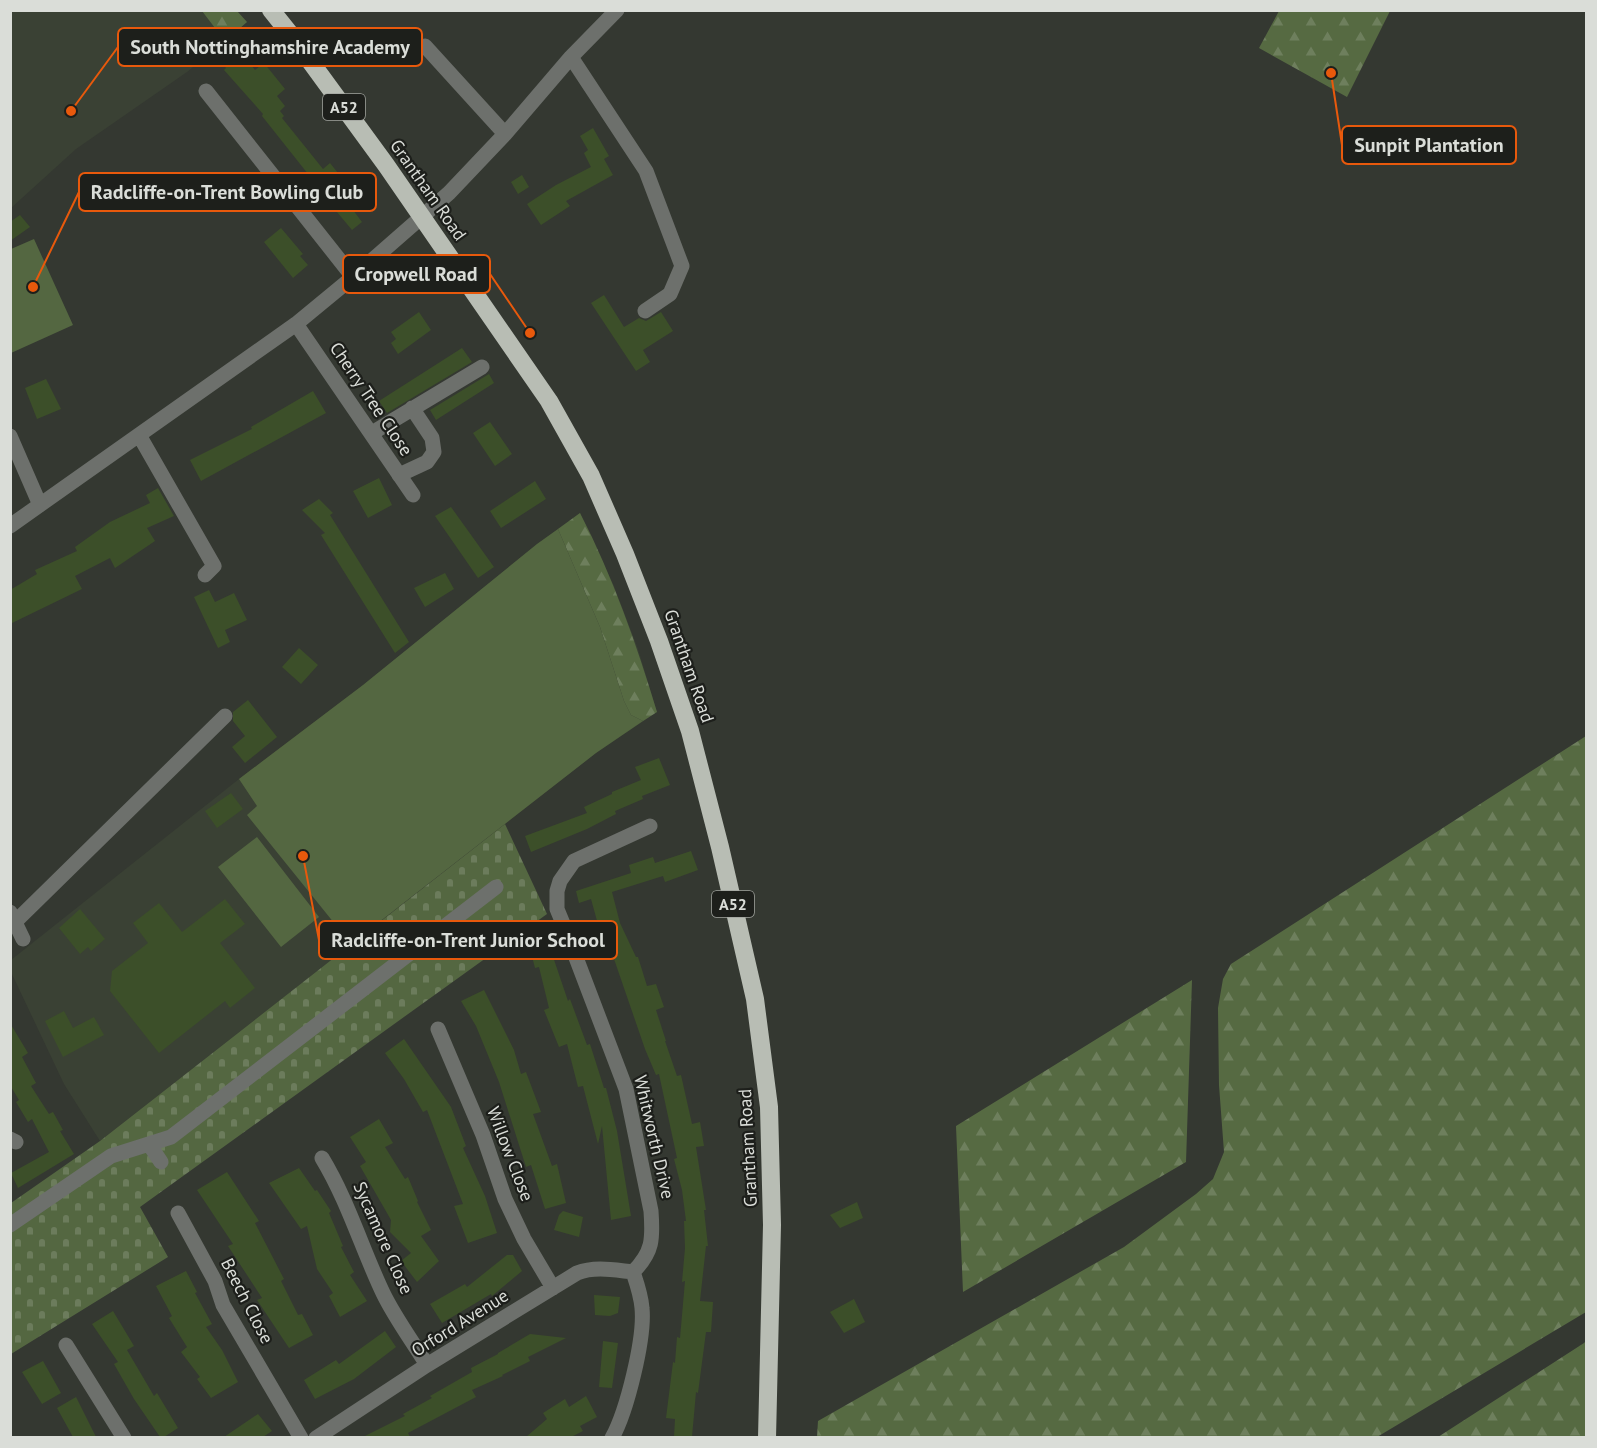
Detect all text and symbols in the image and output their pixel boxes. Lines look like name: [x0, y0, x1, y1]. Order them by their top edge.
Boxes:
callout: South Nottinghamshire Academy: [118, 28, 422, 66]
text: South Nottinghamshire Academy: [130, 34, 410, 60]
road number: A52: [323, 94, 365, 120]
callout: Sunpit Plantation: [1342, 126, 1516, 164]
text: Sunpit Plantation: [1354, 132, 1504, 158]
street label: Grantham Road: [385, 135, 472, 245]
callout: Radcliffe-on-Trent Bowling Club: [79, 173, 376, 211]
text: Radcliffe-on-Trent Bowling Club: [91, 179, 364, 205]
callout: Cropwell Road: [343, 255, 490, 293]
text: Cropwell Road: [354, 261, 478, 287]
street label: Cherry Tree Close: [325, 337, 418, 460]
street label: Grantham Road: [659, 606, 720, 726]
road number: A52: [712, 891, 754, 917]
callout: Radcliffe-on-Trent Junior School: [319, 921, 617, 959]
text: Radcliffe-on-Trent Junior School: [331, 927, 605, 953]
street label: Whitworth Drive: [629, 1073, 680, 1201]
street label: Grantham Road: [733, 1088, 762, 1208]
street label: Willow Close: [482, 1103, 539, 1204]
street label: Sycamore Close: [348, 1178, 419, 1298]
street label: Beech Close: [216, 1254, 279, 1347]
street label: Orford Avenue: [407, 1284, 512, 1361]

